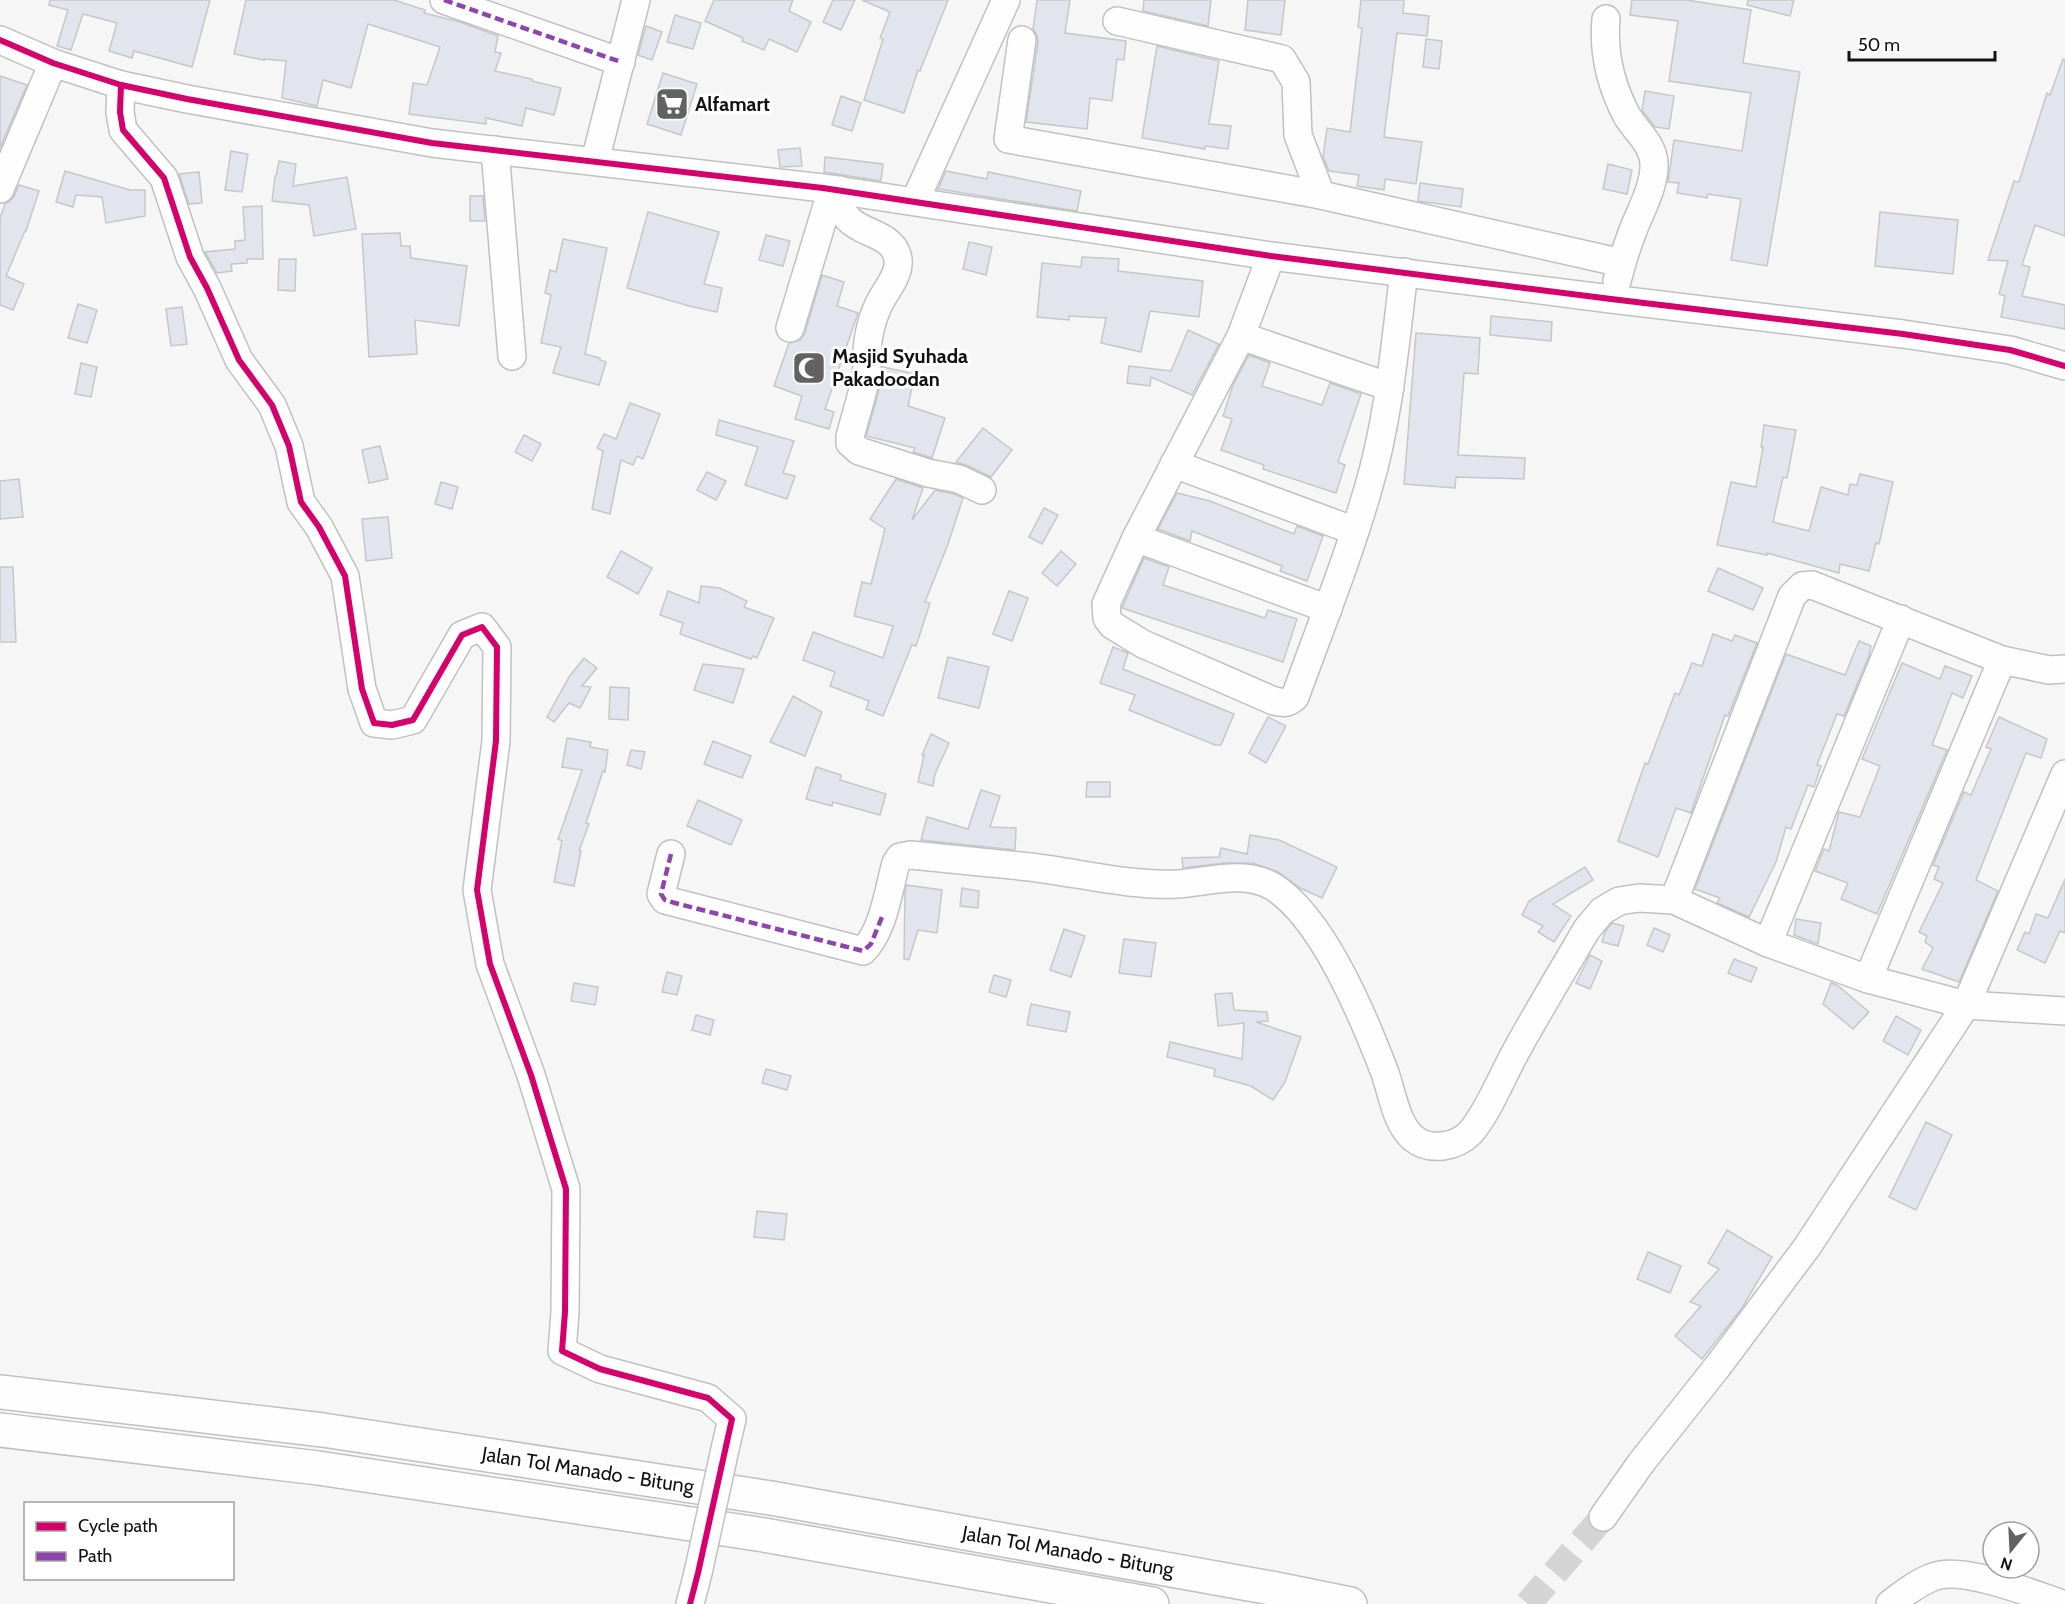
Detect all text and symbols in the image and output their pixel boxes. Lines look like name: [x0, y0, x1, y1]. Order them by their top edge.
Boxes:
scale bar: [1849, 24, 1994, 62]
text: 50 m: [1858, 34, 1900, 56]
supermarket icon: Alfamart: [654, 86, 690, 122]
place label: Alfamart: [695, 92, 770, 116]
place label: Masjid Syuhada Pakadoodan: [832, 344, 968, 391]
mosque icon: Masjid Syuhada Pakadoodan: [791, 350, 827, 386]
street label: Jalan Tol Manado - Bitung: [479, 1441, 697, 1499]
legend: [24, 1502, 234, 1580]
text: Cycle path: [78, 1515, 158, 1537]
street label: Jalan Tol Manado - Bitung: [959, 1520, 1177, 1582]
north arrow: [1981, 1520, 2041, 1580]
text: Path: [78, 1545, 112, 1567]
text: N: [1998, 1553, 2015, 1575]

